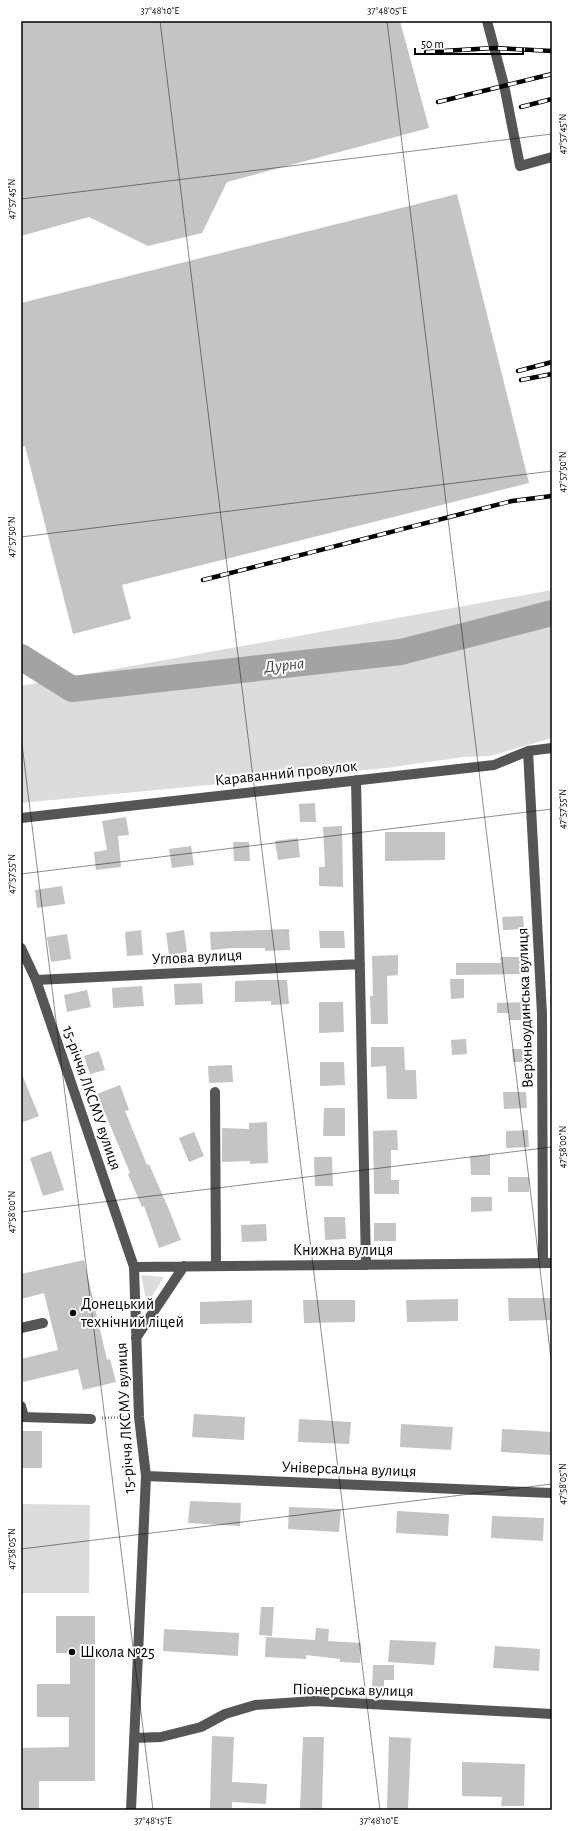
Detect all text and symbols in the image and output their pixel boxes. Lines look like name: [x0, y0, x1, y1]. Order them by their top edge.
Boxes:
text: 37°48'10"E: [141, 6, 180, 16]
text: 37°48'05"E: [367, 6, 407, 16]
scale bar: [415, 30, 523, 56]
text: 50 m: [421, 38, 444, 50]
text: 47°57'45"N: [558, 114, 568, 154]
text: 47°57'45"N: [7, 179, 17, 219]
text: 47°57'50"N: [558, 451, 568, 493]
text: 47°57'50"N: [7, 516, 17, 558]
water label: Дурна: [262, 654, 305, 677]
street label: Караванний провулок: [214, 758, 359, 789]
text: 47°57'55"N: [558, 789, 568, 829]
text: 47°57'55"N: [7, 854, 17, 894]
street label: Верхньоудинська вулиця: [514, 927, 537, 1089]
street label: Углова вулиця: [151, 947, 243, 968]
street label: 15-річчя ЛКСМУ вулиця: [59, 1024, 124, 1173]
text: 47°58'00"N: [558, 1126, 568, 1168]
text: 47°58'00"N: [7, 1191, 17, 1233]
street label: Книжна вулиця: [293, 1242, 393, 1259]
place label: Донецький технічний ліцей: [80, 1296, 184, 1330]
marker: Донецький технічний ліцей: [68, 1308, 78, 1318]
street label: 15-річчя ЛКСМУ вулиця: [113, 1342, 138, 1494]
street label: Універсальна вулиця: [281, 1459, 417, 1480]
text: 47°58'05"N: [558, 1463, 568, 1505]
text: 47°58'05"N: [7, 1528, 17, 1570]
place label: Школа №25: [80, 1644, 155, 1660]
marker: Школа №25: [67, 1647, 77, 1657]
street label: Піонерська вулиця: [292, 1681, 414, 1700]
text: 37°48'15"E: [134, 1816, 172, 1826]
text: 37°48'10"E: [360, 1816, 399, 1826]

